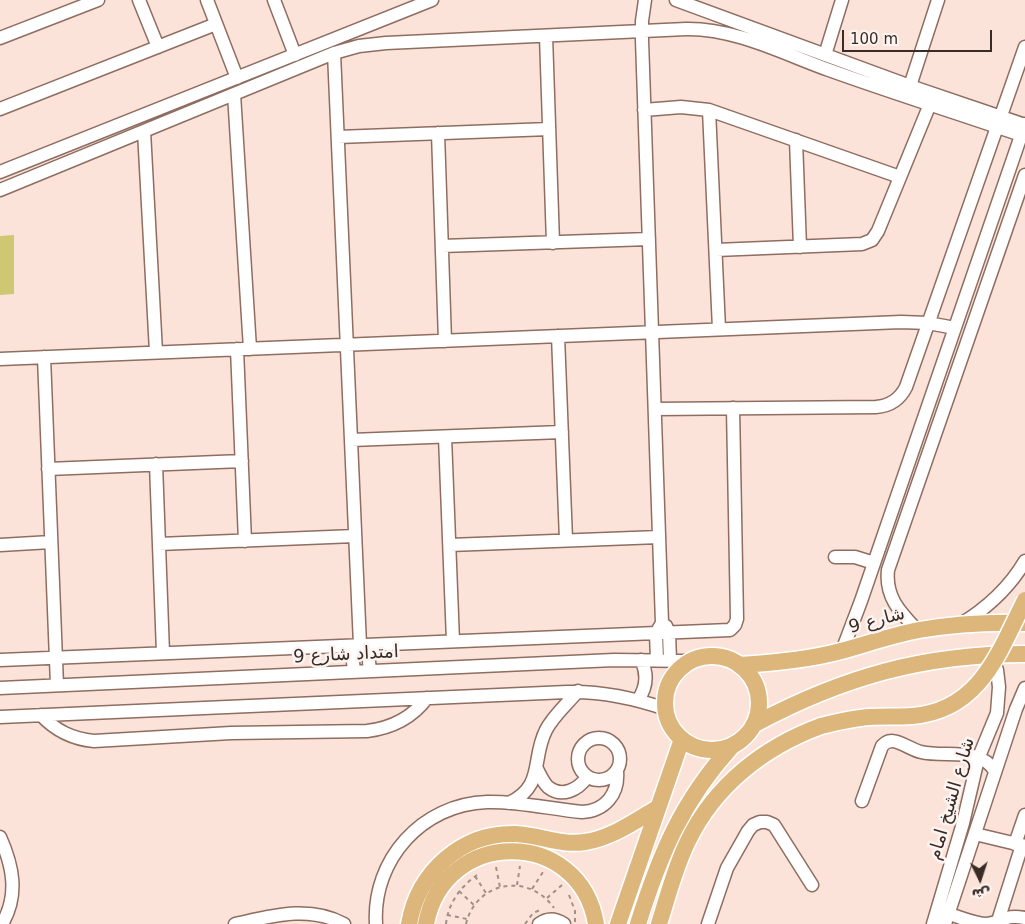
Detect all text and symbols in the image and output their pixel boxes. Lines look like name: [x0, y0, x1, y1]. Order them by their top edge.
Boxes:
scale bar: [845, 20, 995, 52]
text: 100 m: [850, 30, 898, 48]
street label: شارع 9: [847, 603, 907, 639]
street label: امتداد شارع 9: [293, 641, 399, 669]
street label: شارع الشيخ امام: [924, 735, 980, 863]
north arrow: [955, 854, 1005, 904]
text: ش: [971, 885, 991, 903]

